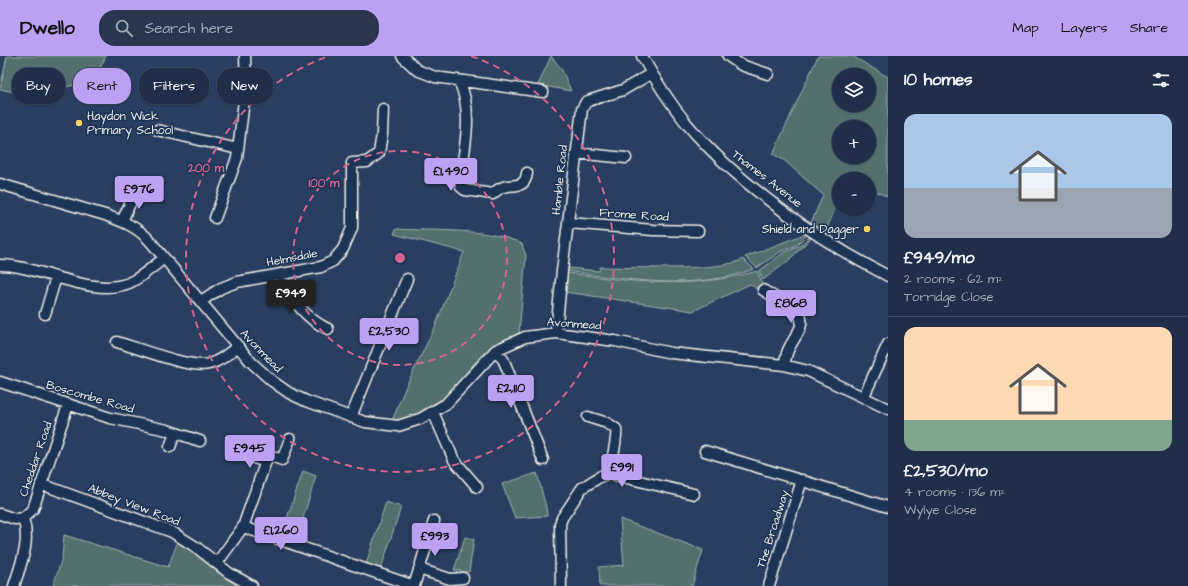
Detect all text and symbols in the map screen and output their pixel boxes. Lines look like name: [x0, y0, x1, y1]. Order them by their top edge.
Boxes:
search box: [99, 10, 379, 46]
text: Dwello: [20, 15, 75, 42]
icon: search: [113, 17, 135, 39]
text: Search here: [145, 18, 233, 39]
text: Map: [1012, 18, 1039, 38]
text: Layers: [1061, 18, 1108, 38]
text: Share: [1130, 18, 1168, 38]
chip: Buy: [12, 68, 65, 104]
chip: Rent: [73, 68, 131, 104]
chip: Filters: [139, 68, 209, 104]
chip: New: [217, 68, 273, 104]
map controls: [832, 68, 876, 216]
button: layers: [832, 68, 876, 112]
text: 10 homes: [904, 68, 973, 92]
icon: filters: [1150, 69, 1172, 91]
place label: Haydon Wick Primary School: [87, 108, 173, 140]
marker: Haydon Wick Primary School: [74, 118, 84, 128]
button: +: [832, 120, 876, 164]
icon: home: [1002, 140, 1074, 212]
street label: Hamble Road: [548, 144, 572, 216]
street label: Thames Avenue: [728, 146, 806, 212]
pin: £1,490: [418, 158, 484, 192]
text: 200 m: [187, 160, 225, 177]
text: £1,490: [433, 162, 469, 180]
button: −: [832, 172, 876, 216]
text: 100 m: [309, 175, 340, 192]
pin: £976: [115, 176, 163, 210]
text: £976: [124, 180, 154, 198]
street label: Frome Road: [599, 204, 669, 226]
place label: Shield and Dagger: [762, 221, 859, 239]
marker: Shield and Dagger: [862, 224, 872, 234]
street label: Helmsdale: [265, 245, 319, 271]
text: £949/mo: [904, 246, 975, 270]
centre of rings: [393, 251, 407, 265]
text: 2 rooms · 62 m²: [904, 270, 1003, 288]
pin: £949: [267, 280, 315, 314]
text: £949: [276, 284, 306, 302]
text: Torridge Close: [904, 288, 993, 306]
pin: £868: [767, 290, 815, 324]
text: £868: [775, 294, 807, 312]
street label: Avonmead: [546, 314, 602, 334]
pin: £2,530: [356, 318, 422, 352]
text: £2,530: [369, 322, 409, 340]
street label: Avonmead: [236, 325, 286, 377]
icon: home: [1002, 353, 1074, 425]
pin: £2,110: [478, 375, 544, 409]
street label: Boscombe Road: [44, 376, 136, 418]
text: £2,110: [497, 379, 525, 397]
street label: Cheddar Road: [15, 419, 57, 499]
pin: £945: [226, 435, 274, 469]
text: £945: [234, 439, 266, 457]
pin: £991: [598, 454, 646, 488]
text: £991: [610, 458, 634, 476]
text: £2,530/mo: [904, 459, 988, 483]
street label: Abbey View Road: [85, 480, 182, 531]
text: 4 rooms · 136 m²: [904, 483, 1005, 501]
street label: The Broadway: [752, 487, 795, 571]
text: Wylye Close: [904, 501, 977, 519]
pin: £1,260: [248, 517, 314, 551]
text: £1,260: [264, 521, 298, 539]
pin: £993: [411, 523, 459, 557]
text: £993: [421, 527, 449, 545]

